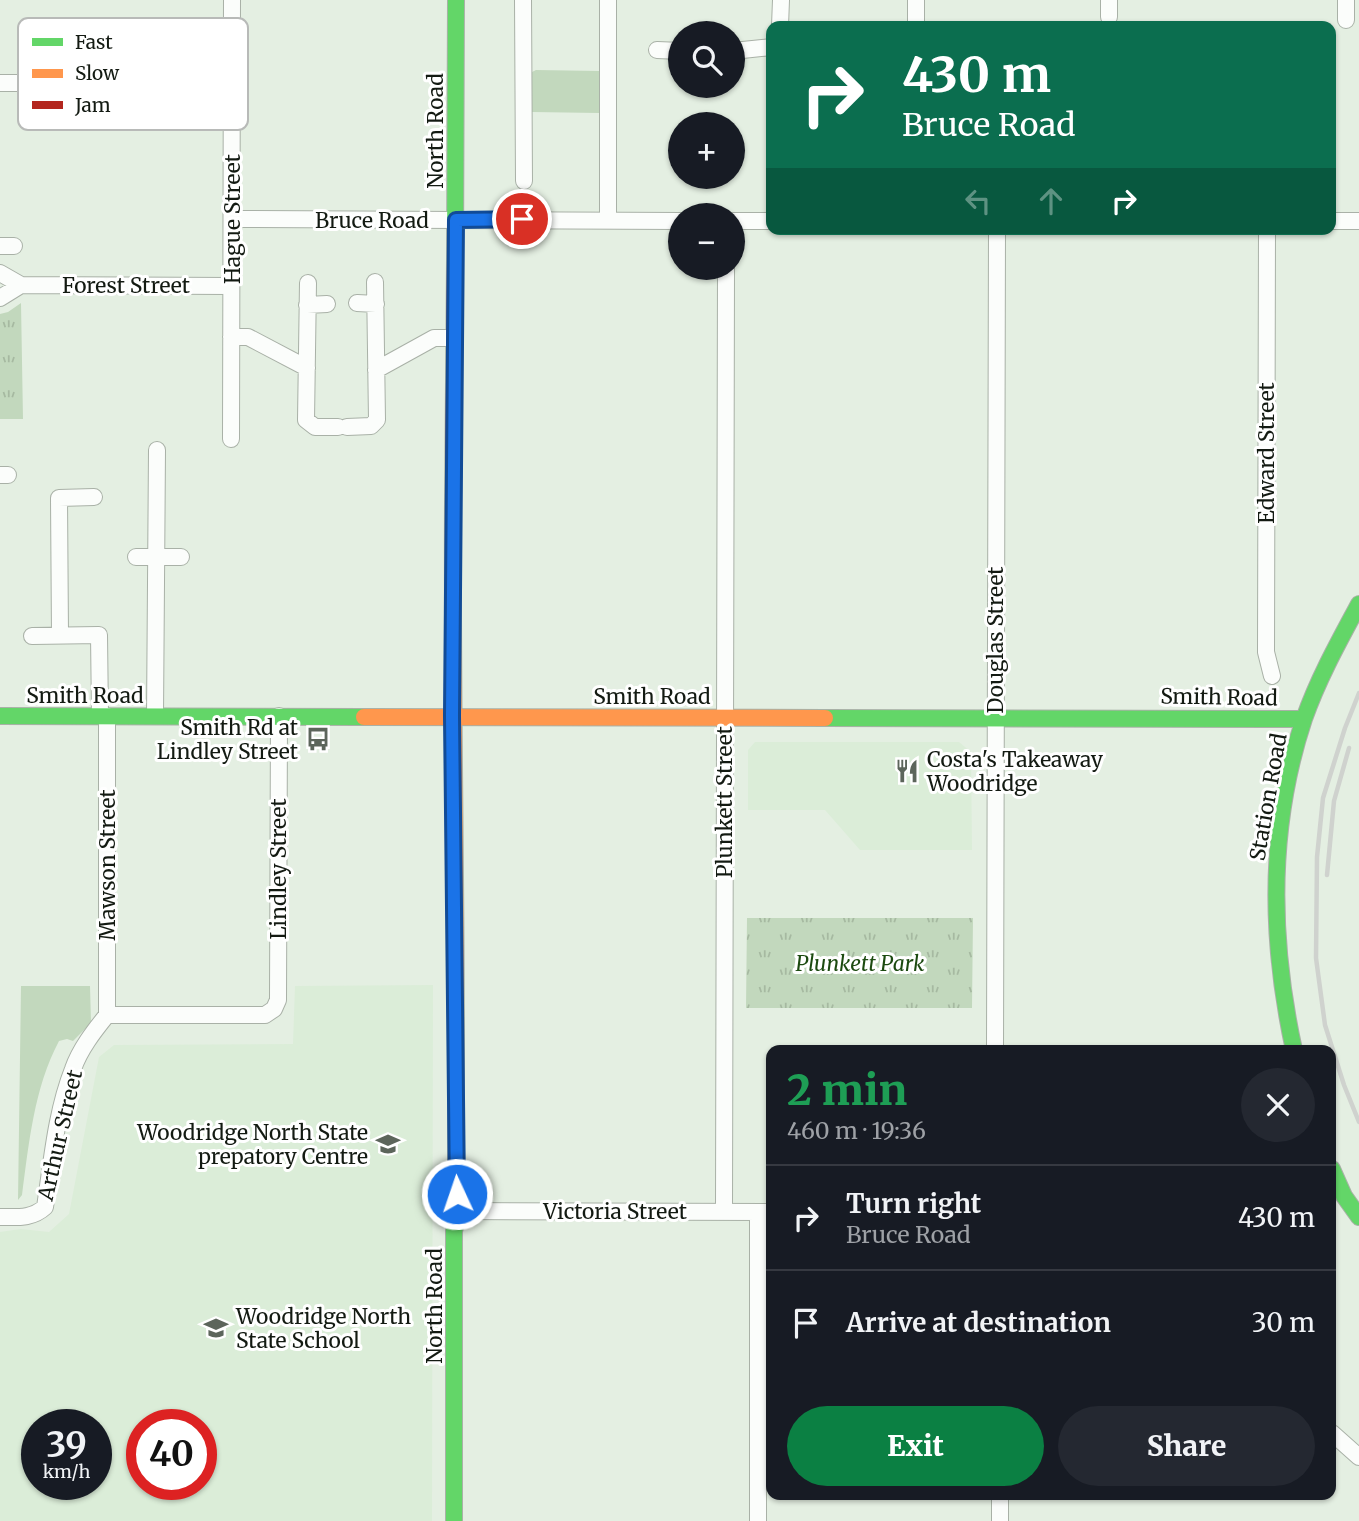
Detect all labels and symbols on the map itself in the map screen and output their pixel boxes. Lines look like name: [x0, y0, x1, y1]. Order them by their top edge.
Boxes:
legend: [18, 18, 248, 130]
text: Fast: [75, 30, 113, 54]
text: Slow: [75, 61, 120, 85]
street label: North Road: [422, 73, 449, 189]
text: Jam: [74, 93, 111, 117]
street label: Hague Street: [219, 154, 246, 284]
pin: [492, 189, 552, 249]
street label: Bruce Road: [315, 207, 429, 234]
street label: Forest Street: [62, 272, 190, 299]
street label: Edward Street: [1253, 382, 1280, 524]
street label: Douglas Street: [982, 566, 1009, 714]
street label: Smith Road: [26, 682, 144, 709]
street label: Smith Road: [1160, 682, 1278, 712]
street label: Smith Road: [593, 683, 711, 710]
place label: Smith Rd at Lindley Street: [157, 714, 298, 765]
bus stop icon: Smith Rd at Lindley Street: [304, 725, 332, 753]
street label: Plunkett Street: [711, 726, 738, 878]
street label: Station Road: [1244, 731, 1293, 863]
place label: Costa's Takeaway Woodridge: [926, 746, 1104, 797]
restaurant icon: Costa's Takeaway Woodridge: [893, 757, 921, 785]
street label: Mawson Street: [94, 789, 121, 941]
street label: Lindley Street: [265, 798, 292, 940]
park label: Plunkett Park: [796, 950, 925, 977]
street label: Arthur Street: [32, 1067, 88, 1204]
place label: Woodridge North State prepatory Centre: [136, 1119, 368, 1170]
school or university icon: Woodridge North State prepatory Centre: [374, 1130, 402, 1158]
position arrow: [420, 1157, 494, 1231]
street label: Victoria Street: [542, 1198, 687, 1225]
street label: North Road: [421, 1248, 448, 1364]
place label: Woodridge North State School: [235, 1303, 411, 1354]
school or university icon: Woodridge North State School: [202, 1314, 230, 1342]
speed limit sign: 40: [126, 1409, 217, 1500]

